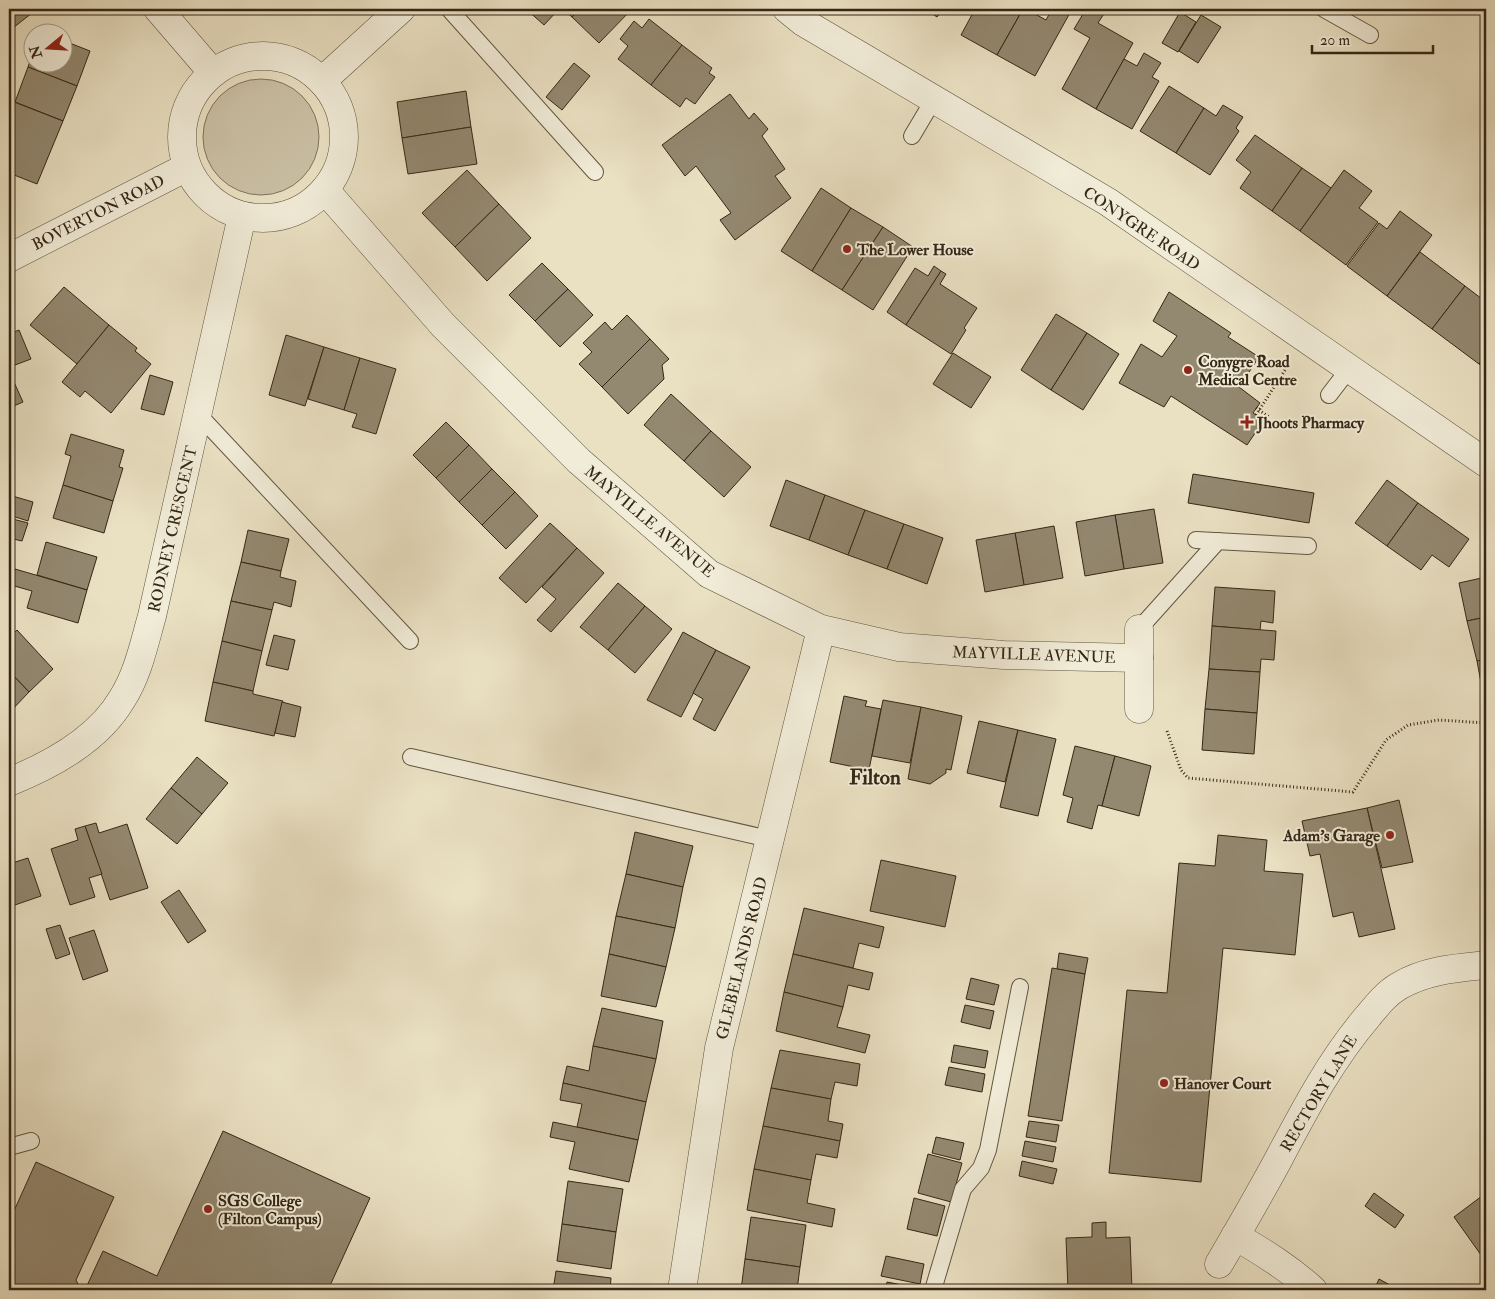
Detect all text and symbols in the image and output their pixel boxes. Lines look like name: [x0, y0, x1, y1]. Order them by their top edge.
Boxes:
north arrow: [22, 22, 72, 72]
scale bar: [1312, 22, 1434, 54]
text: 20 m: [1320, 31, 1350, 50]
text: N: [26, 43, 46, 61]
street label: BOVERTON ROAD: [29, 171, 168, 255]
street label: CONYGRE ROAD: [1079, 182, 1204, 275]
place label: The Lower House: [856, 240, 974, 260]
marker: The Lower House: [841, 243, 853, 255]
place label: Conygre Road Medical Centre: [1197, 352, 1297, 390]
marker: Conygre Road Medical Centre: [1182, 364, 1194, 376]
place label: Jhoots Pharmacy: [1256, 413, 1365, 434]
marker: Jhoots Pharmacy: [1241, 416, 1253, 428]
street label: RODNEY CRESCENT: [144, 444, 202, 614]
street label: MAYVILLE AVENUE: [580, 462, 718, 582]
street label: MAYVILLE AVENUE: [952, 642, 1116, 668]
district label: Filton: [849, 764, 901, 791]
place label: Adam's Garage: [1282, 826, 1380, 847]
marker: Adam's Garage: [1384, 829, 1396, 841]
street label: GLEBELANDS ROAD: [712, 875, 772, 1042]
street label: RECTORY LANE: [1276, 1031, 1362, 1156]
place label: Hanover Court: [1174, 1074, 1272, 1094]
marker: Hanover Court: [1158, 1077, 1170, 1089]
place label: SGS College (Filton Campus): [218, 1191, 322, 1230]
marker: SGS College (Filton Campus): [202, 1203, 214, 1215]

